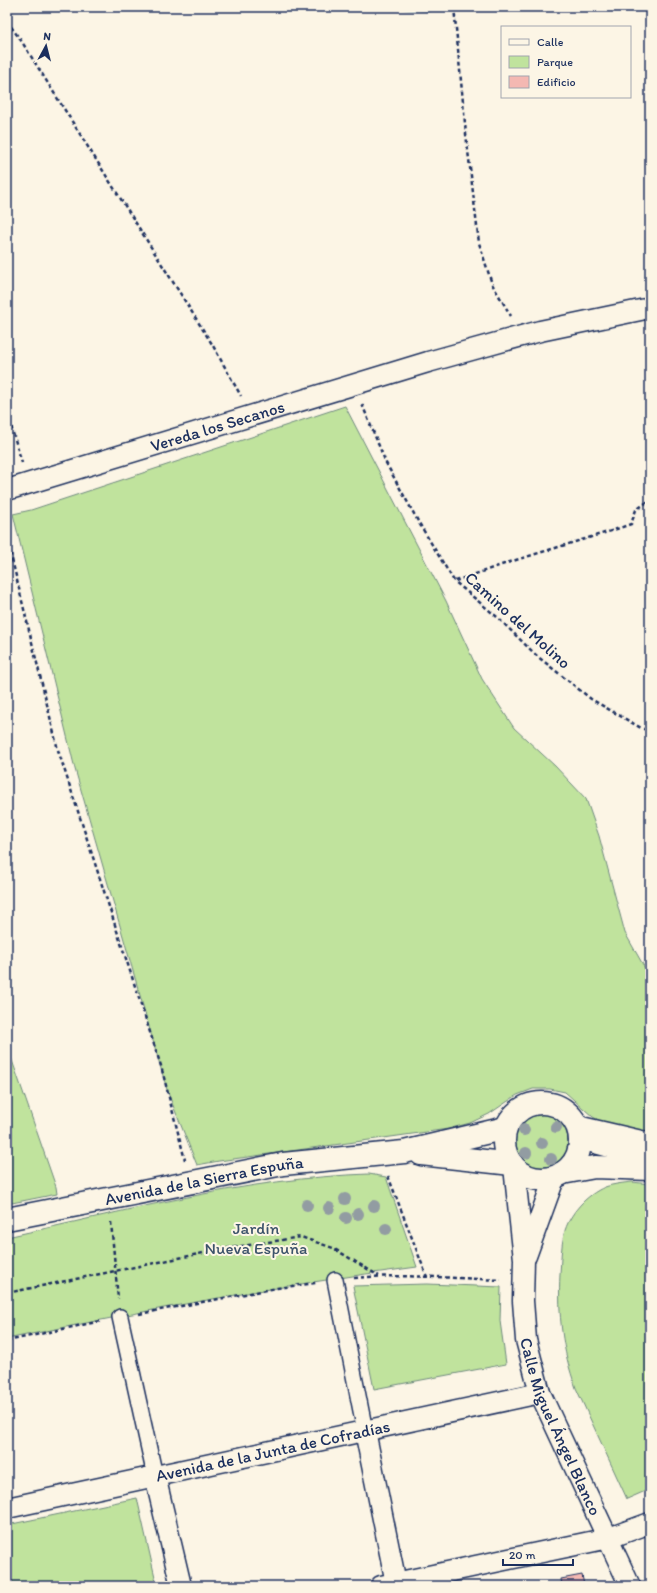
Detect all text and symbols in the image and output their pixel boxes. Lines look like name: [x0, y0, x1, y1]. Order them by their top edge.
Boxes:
north arrow: [26, 26, 66, 66]
legend: [501, 26, 631, 98]
text: N: [43, 30, 52, 43]
text: Calle: [537, 35, 564, 49]
text: Parque: [537, 55, 573, 69]
text: Edificio: [537, 75, 576, 89]
street label: Vereda los Secanos: [148, 396, 287, 456]
street label: Camino del Molino: [461, 567, 575, 673]
street label: Avenida de la Sierra Espuña: [103, 1152, 305, 1209]
park label: Jardín Nueva Espuña: [205, 1218, 307, 1258]
street label: Calle Miguel Ángel Blanco: [516, 1335, 606, 1519]
street label: Avenida de la Junta de Cofradías: [154, 1416, 392, 1486]
scale bar: [503, 1541, 573, 1567]
text: 20 m: [509, 1548, 536, 1562]

